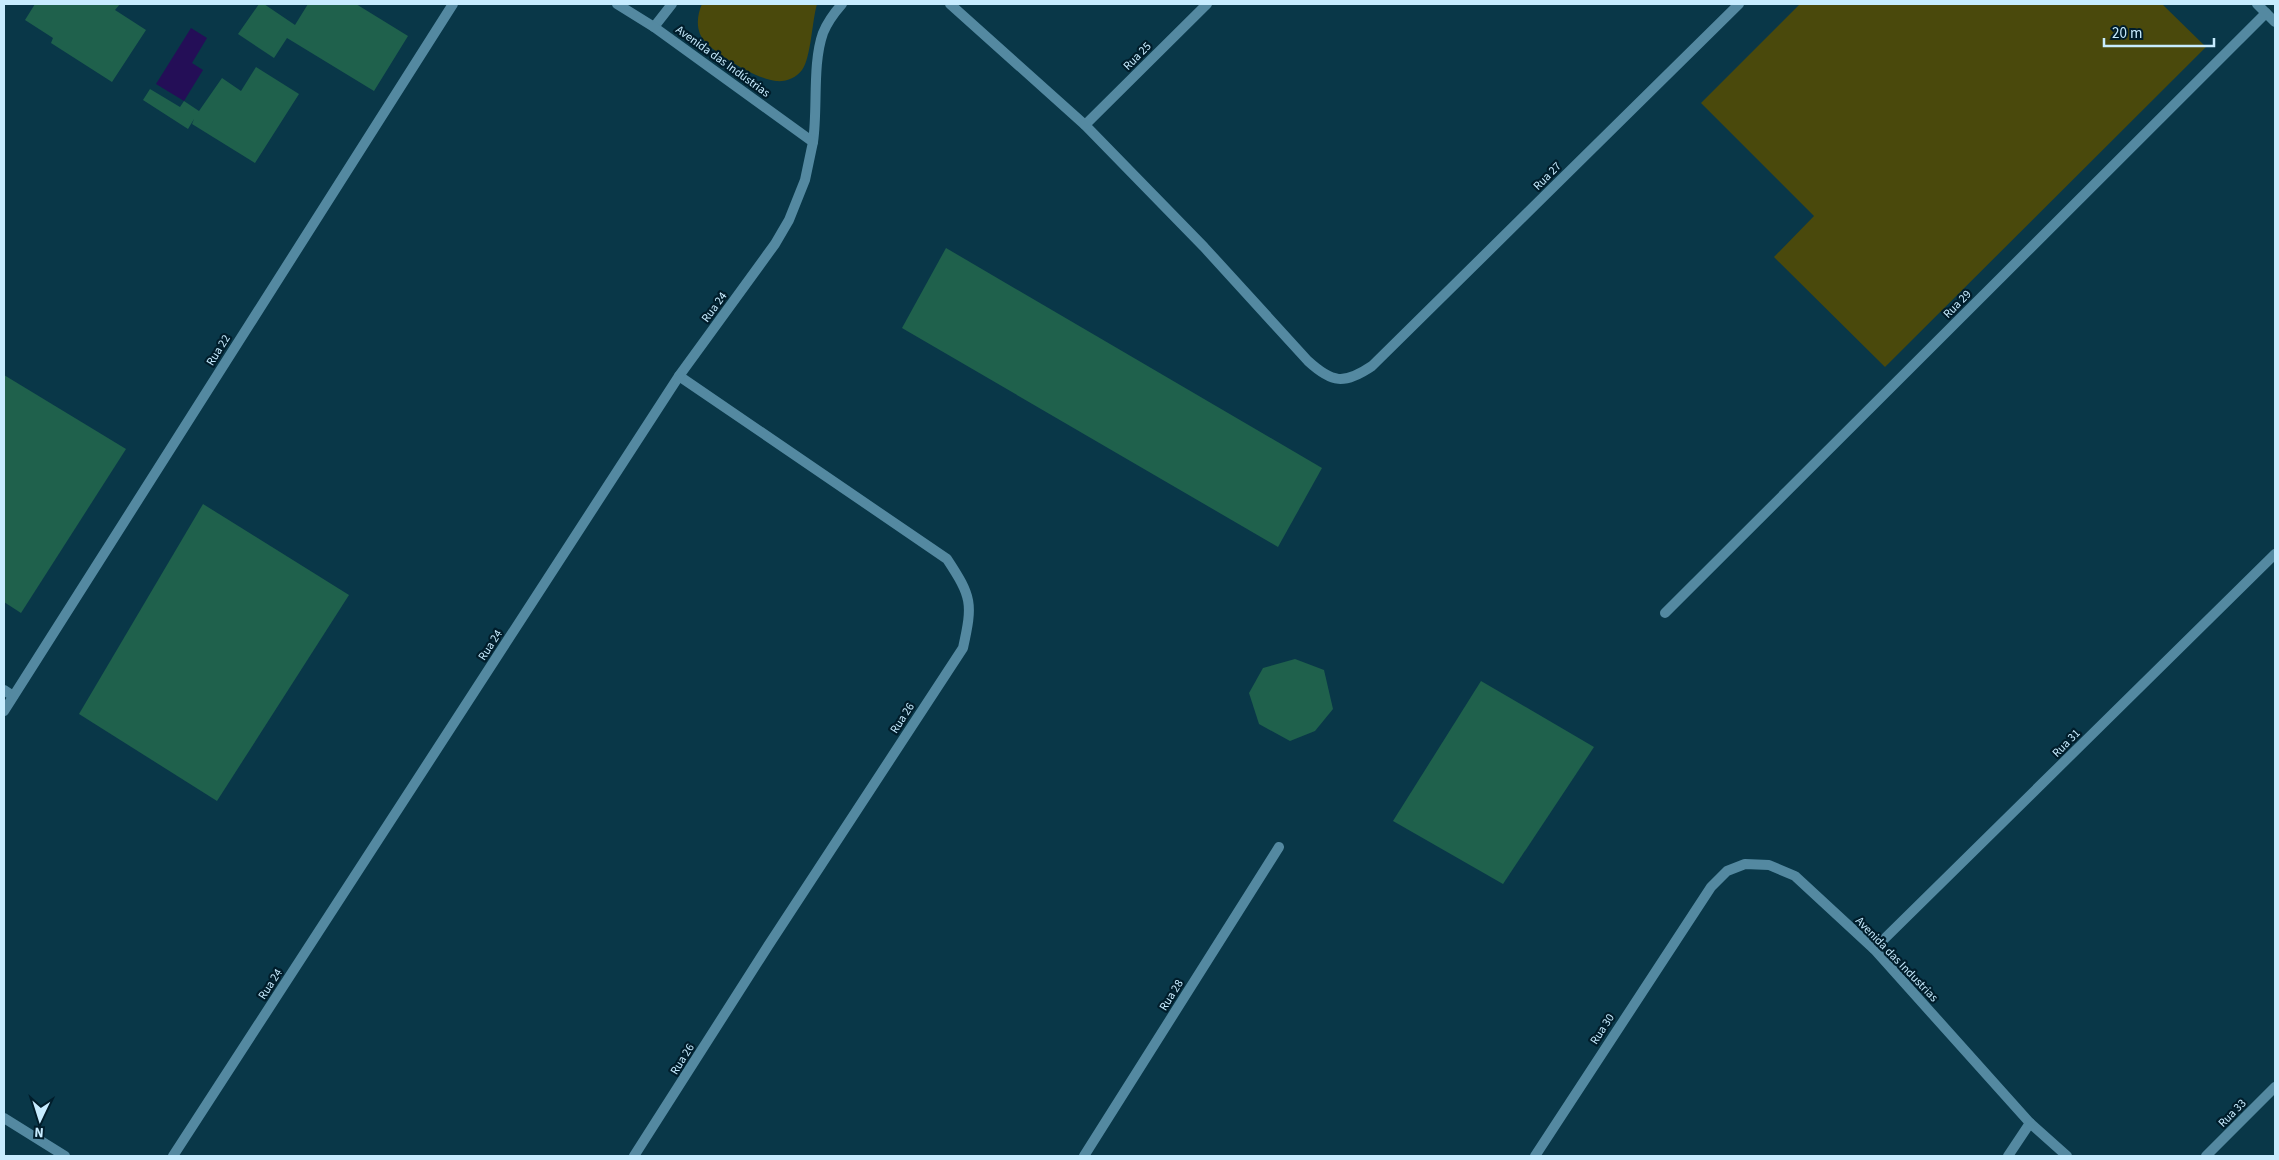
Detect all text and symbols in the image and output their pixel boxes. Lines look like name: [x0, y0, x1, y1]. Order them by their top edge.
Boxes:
scale bar: [2104, 15, 2214, 47]
street label: Avenida das Indústrias: [672, 21, 773, 101]
text: 20 m: [2112, 23, 2142, 44]
street label: Rua 25: [1119, 38, 1155, 74]
street label: Rua 27: [1529, 158, 1565, 194]
street label: Rua 29: [1939, 286, 1975, 322]
street label: Rua 24: [698, 289, 731, 326]
street label: Rua 22: [202, 331, 235, 369]
street label: Rua 24: [474, 626, 507, 664]
street label: Rua 26: [886, 699, 919, 737]
street label: Rua 31: [2048, 725, 2084, 761]
street label: Avenida das Industrias: [1851, 913, 1942, 1006]
street label: Rua 24: [254, 965, 287, 1003]
street label: Rua 28: [1155, 976, 1188, 1014]
street label: Rua 30: [1586, 1010, 1619, 1048]
street label: Rua 26: [666, 1040, 699, 1078]
north arrow: [15, 1095, 65, 1145]
street label: Rua 33: [2214, 1095, 2250, 1131]
text: N: [34, 1122, 45, 1142]

